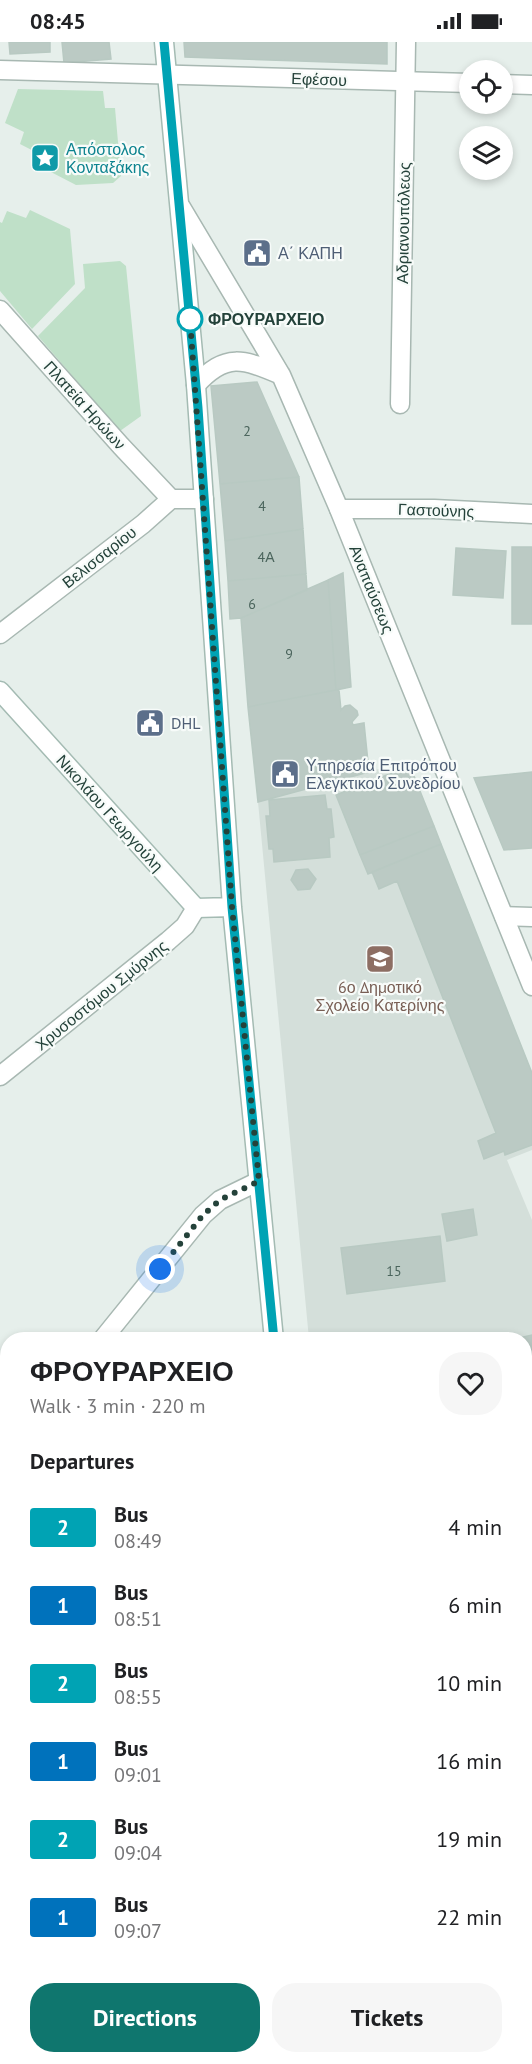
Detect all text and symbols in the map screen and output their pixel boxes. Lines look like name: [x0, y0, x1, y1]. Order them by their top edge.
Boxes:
text: 08:45: [30, 7, 86, 35]
map controls: [459, 60, 513, 180]
button: locate: [459, 60, 513, 114]
street label: Εφέσου: [291, 68, 347, 90]
button: layers: [459, 126, 513, 180]
place label: Απόστολος Κονταξάκης: [66, 139, 150, 177]
place icon: Απόστολος Κονταξάκης: [29, 142, 61, 174]
street label: Αδριανουπόλεως: [392, 162, 414, 284]
public building icon: Α΄ ΚΑΠΗ: [241, 237, 273, 269]
place label: Α΄ ΚΑΠΗ: [278, 243, 343, 263]
marker: ΦΡΟΥΡΑΡΧΕΙΟ: [177, 306, 203, 332]
place label: ΦΡΟΥΡΑΡΧΕΙΟ: [208, 309, 324, 329]
street label: Πλατεία Ηρώων: [40, 356, 130, 454]
house number: 2: [243, 422, 251, 440]
house number: 4: [258, 497, 266, 515]
street label: Γαστούνης: [398, 499, 475, 521]
street label: Βελισσαρίου: [58, 522, 140, 592]
street label: Αναπαύσεως: [345, 542, 399, 636]
house number: 4Α: [258, 548, 275, 566]
house number: 6: [248, 595, 256, 613]
house number: 9: [285, 645, 293, 663]
public building icon: DHL: [134, 707, 166, 739]
place label: DHL: [171, 713, 201, 733]
street label: Νικολάου Γεωργούλη: [52, 750, 168, 876]
place label: Υπηρεσία Επιτρόπου Ελεγκτικού Συνεδρίου: [306, 755, 460, 793]
public building icon: Υπηρεσία Επιτρόπου Ελεγκτικού Συνεδρίου: [269, 758, 301, 790]
street label: Χρυσοστόμου Σμύρνης: [31, 935, 171, 1054]
school or university icon: 6ο Δημοτικό Σχολείο Κατερίνης: [364, 943, 396, 975]
place label: 6ο Δημοτικό Σχολείο Κατερίνης: [316, 977, 445, 1015]
your location: [145, 1254, 175, 1284]
house number: 15: [386, 1262, 402, 1280]
text: ΦΡΟΥΡΑΡΧΕΙΟ: [30, 1352, 234, 1389]
button: heart: [439, 1352, 502, 1415]
text: Walk · 3 min · 220 m: [30, 1393, 206, 1419]
text: Departures: [30, 1447, 134, 1475]
text: Bus: [114, 1500, 148, 1528]
text: 4 min: [448, 1513, 502, 1541]
text: 2: [57, 1514, 69, 1541]
text: 08:49: [114, 1528, 162, 1554]
text: Bus: [114, 1578, 148, 1606]
text: 6 min: [448, 1591, 502, 1619]
text: 1: [57, 1592, 69, 1619]
text: 08:51: [114, 1606, 162, 1632]
text: Bus: [114, 1656, 148, 1684]
text: 10 min: [436, 1669, 502, 1697]
text: 2: [57, 1670, 69, 1697]
text: 08:55: [114, 1684, 162, 1710]
text: Bus: [114, 1734, 148, 1762]
text: 16 min: [436, 1747, 502, 1775]
text: 1: [57, 1748, 69, 1775]
text: 09:01: [114, 1762, 162, 1788]
text: Bus: [114, 1812, 148, 1840]
text: 19 min: [436, 1825, 502, 1853]
text: 2: [57, 1826, 69, 1853]
text: 09:04: [114, 1840, 162, 1866]
text: Bus: [114, 1890, 148, 1918]
text: 22 min: [436, 1903, 502, 1931]
text: 1: [57, 1904, 69, 1931]
text: 09:07: [114, 1918, 162, 1944]
button: Directions: [30, 1983, 260, 2052]
button: Tickets: [272, 1983, 502, 2052]

